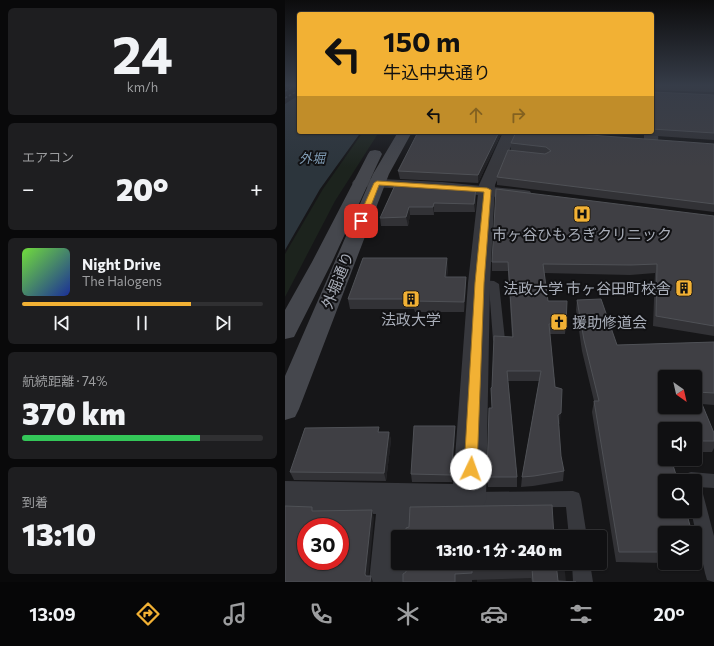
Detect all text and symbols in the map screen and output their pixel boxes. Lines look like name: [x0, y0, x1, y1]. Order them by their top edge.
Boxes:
text: 24: [112, 21, 173, 85]
text: 150 m: [383, 24, 460, 58]
icon: left: [317, 28, 369, 80]
text: 牛込中央通り: [383, 61, 491, 83]
text: km/h: [127, 79, 158, 95]
icon: left: [423, 104, 445, 126]
icon: ahead: [465, 104, 487, 126]
icon: right: [507, 104, 529, 126]
text: エアコン: [22, 149, 74, 165]
water label: 外堀: [299, 150, 327, 166]
text: 20°: [116, 170, 169, 207]
text: −: [22, 175, 35, 202]
text: +: [250, 175, 263, 202]
pin: [344, 204, 378, 238]
hospital icon: 市ヶ谷ひもろぎクリニック: [572, 204, 592, 224]
icon: arrive: [350, 210, 372, 232]
place label: 市ヶ谷ひもろぎクリニック: [492, 225, 672, 243]
street label: 外堀通り: [317, 249, 357, 311]
text: Night Drive: [82, 255, 161, 273]
text: The Halogens: [82, 273, 162, 289]
building icon: 法政大学 市ヶ谷田町校舎: [674, 278, 694, 298]
place label: 法政大学 市ヶ谷田町校舎: [503, 279, 671, 297]
building icon: 法政大学: [401, 289, 421, 309]
place label: 法政大学: [381, 310, 441, 328]
icon: previous: [51, 312, 73, 334]
icon: pause: [131, 312, 153, 334]
icon: next: [212, 312, 234, 334]
church icon: 援助修道会: [549, 312, 569, 332]
place label: 援助修道会: [572, 313, 647, 331]
north arrow: [658, 370, 702, 414]
map controls: [658, 370, 702, 570]
text: 航続距離 · 74%: [22, 373, 107, 389]
text: 370 km: [22, 394, 126, 431]
button: sound: [658, 422, 702, 466]
position arrow: [450, 448, 492, 490]
button: search: [658, 474, 702, 518]
text: 到着: [22, 494, 48, 510]
text: 13:10: [22, 515, 96, 552]
speed limit sign: 30: [297, 518, 349, 570]
button: layers: [658, 526, 702, 570]
text: 13:10 · 1 分 · 240 m: [436, 541, 562, 559]
icon: directions: [134, 600, 162, 628]
icon: music: [221, 600, 249, 628]
icon: phone: [307, 600, 335, 628]
icon: climate: [394, 600, 422, 628]
icon: car: [480, 600, 508, 628]
icon: filters: [567, 600, 595, 628]
text: 13:09: [29, 603, 76, 625]
text: 20°: [654, 603, 685, 625]

